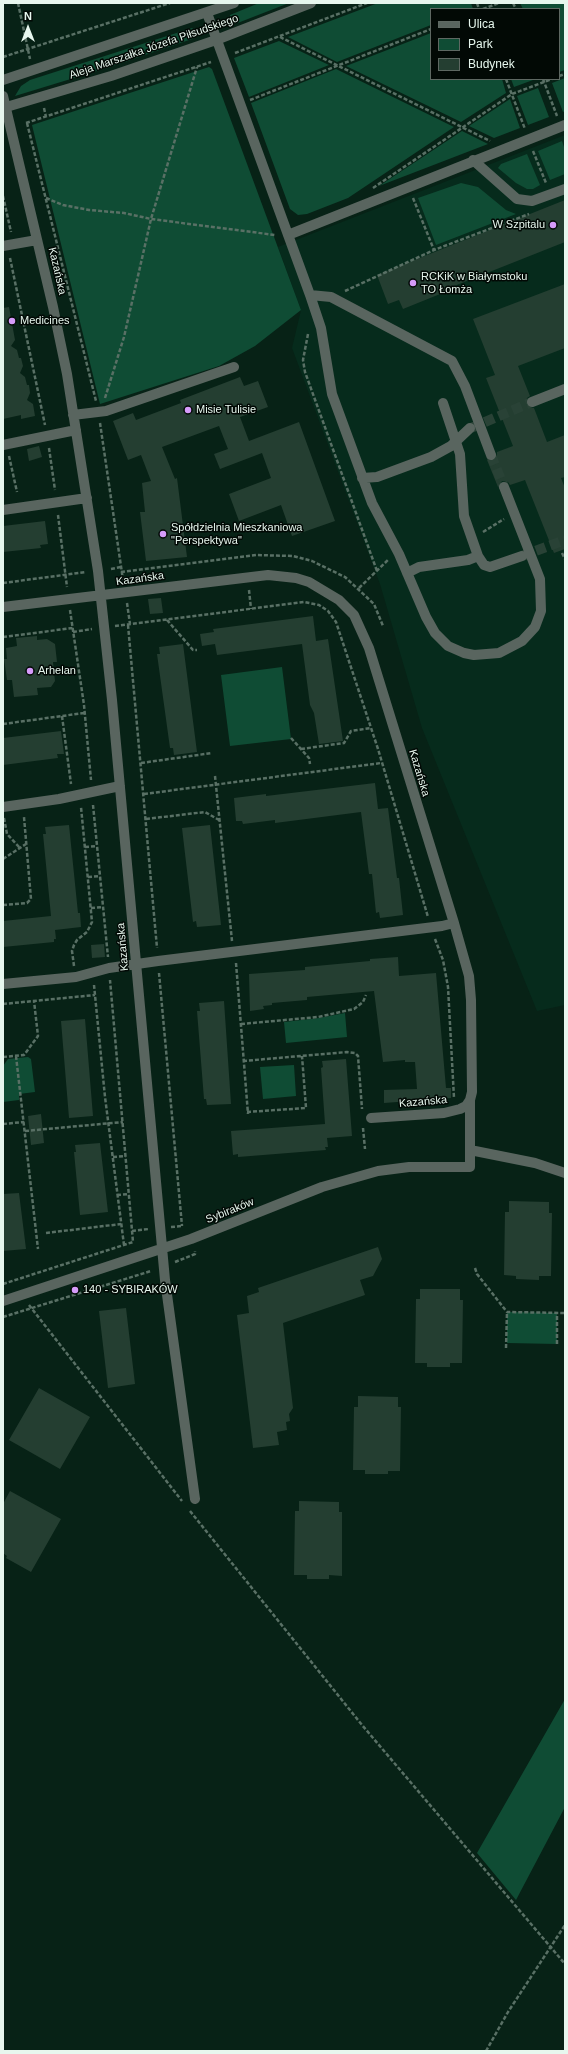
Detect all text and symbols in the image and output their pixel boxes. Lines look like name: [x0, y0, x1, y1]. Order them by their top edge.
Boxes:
north arrow: [8, 8, 48, 48]
legend: [430, 8, 560, 80]
text: N: [24, 10, 32, 22]
street label: Aleja Marszałka Józefa Piłsudskiego: [68, 12, 240, 82]
text: Ulica: [468, 17, 495, 31]
text: Park: [468, 37, 493, 51]
text: Budynek: [468, 57, 515, 71]
place label: W Szpitalu: [492, 218, 545, 232]
marker: W Szpitalu: [548, 220, 558, 230]
street label: Kazańska: [45, 246, 69, 296]
place label: RCKiK w Białymstoku TO Łomża: [421, 270, 527, 296]
marker: RCKiK w Białymstoku TO Łomża: [408, 278, 418, 288]
place label: Medicines: [20, 314, 70, 328]
marker: Medicines: [7, 316, 17, 326]
place label: Misie Tulisie: [196, 403, 256, 417]
marker: Misie Tulisie: [183, 405, 193, 415]
place label: Spółdzielnia Mieszkaniowa "Perspektywa": [171, 521, 302, 547]
marker: Spółdzielnia Mieszkaniowa "Perspektywa": [158, 529, 168, 539]
street label: Kazańska: [115, 569, 165, 589]
place label: Arhelan: [38, 664, 76, 678]
marker: Arhelan: [25, 666, 35, 676]
street label: Kazańska: [406, 748, 432, 798]
street label: Kazańska: [114, 922, 132, 972]
street label: Kazańska: [398, 1093, 448, 1111]
street label: Sybiraków: [204, 1195, 256, 1227]
place label: 140 - SYBIRAKÓW: [83, 1283, 178, 1297]
marker: 140 - SYBIRAKÓW: [70, 1285, 80, 1295]

